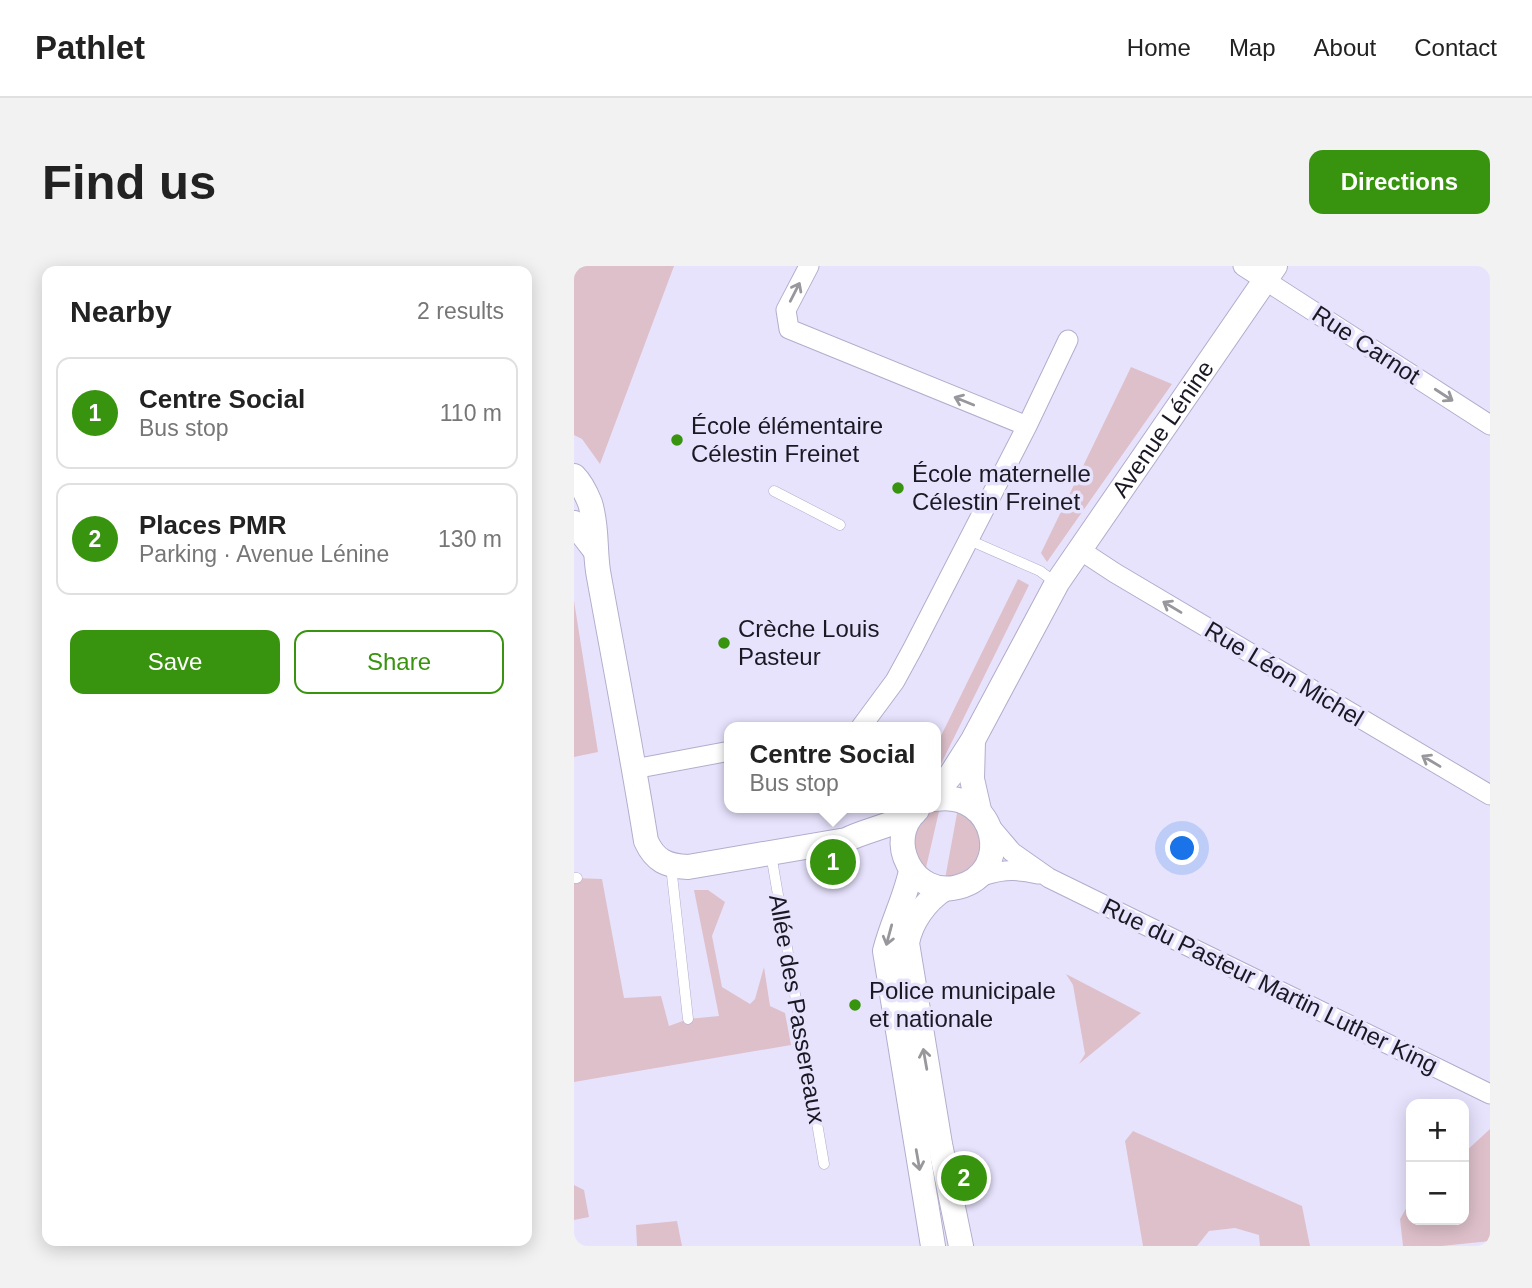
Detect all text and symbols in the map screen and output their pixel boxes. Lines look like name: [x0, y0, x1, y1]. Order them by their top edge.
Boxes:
text: Pathlet: [35, 29, 145, 66]
text: Home: [1127, 34, 1191, 61]
text: Map: [1229, 34, 1276, 61]
text: About: [1314, 34, 1376, 61]
text: Contact: [1414, 34, 1497, 61]
button: Directions: [1309, 150, 1490, 214]
text: Find us: [42, 155, 216, 209]
one-way arrow: [789, 283, 803, 303]
text: Nearby: [70, 295, 172, 328]
text: 2 results: [417, 298, 504, 324]
street label: Rue Carnot: [1307, 300, 1425, 390]
street label: Avenue Lénine: [1106, 355, 1219, 502]
text: Centre Social: [139, 384, 305, 414]
one-way arrow: [1434, 389, 1454, 403]
one-way arrow: [953, 393, 975, 406]
text: 1: [89, 400, 101, 426]
text: 110 m: [440, 400, 502, 426]
place label: École élémentaire Célestin Freinet: [691, 412, 883, 467]
text: Bus stop: [139, 415, 229, 441]
marker: École élémentaire Célestin Freinet: [669, 432, 685, 448]
place label: École maternelle Célestin Freinet: [912, 460, 1091, 515]
marker: École maternelle Célestin Freinet: [890, 480, 906, 496]
text: Places PMR: [139, 510, 286, 540]
text: 2: [89, 526, 101, 552]
text: 130 m: [438, 526, 502, 552]
text: Parking · Avenue Lénine: [139, 541, 389, 567]
one-way arrow: [1163, 600, 1183, 614]
place label: Crèche Louis Pasteur: [738, 615, 879, 670]
street label: Rue Léon Michel: [1200, 616, 1368, 732]
button: Save: [70, 630, 280, 694]
button: Share: [294, 630, 504, 694]
marker: Crèche Louis Pasteur: [716, 635, 732, 651]
popup: [724, 722, 941, 813]
text: Centre Social: [749, 739, 916, 769]
one-way arrow: [1422, 753, 1442, 767]
text: Bus stop: [749, 770, 839, 796]
your location: [1165, 831, 1199, 865]
pin: 1: [810, 836, 856, 888]
street label: Allée des Passereaux: [764, 892, 831, 1126]
street label: Rue du Pasteur Martin Luther King: [1098, 892, 1442, 1079]
one-way arrow: [882, 924, 895, 946]
place label: Police municipale et nationale: [869, 977, 1056, 1032]
marker: Police municipale et nationale: [847, 997, 863, 1013]
one-way arrow: [918, 1048, 931, 1071]
map controls: [1406, 1099, 1469, 1225]
button: +: [1406, 1099, 1469, 1162]
one-way arrow: [912, 1148, 925, 1171]
pin: 2: [941, 1152, 987, 1204]
button: −: [1406, 1162, 1469, 1225]

